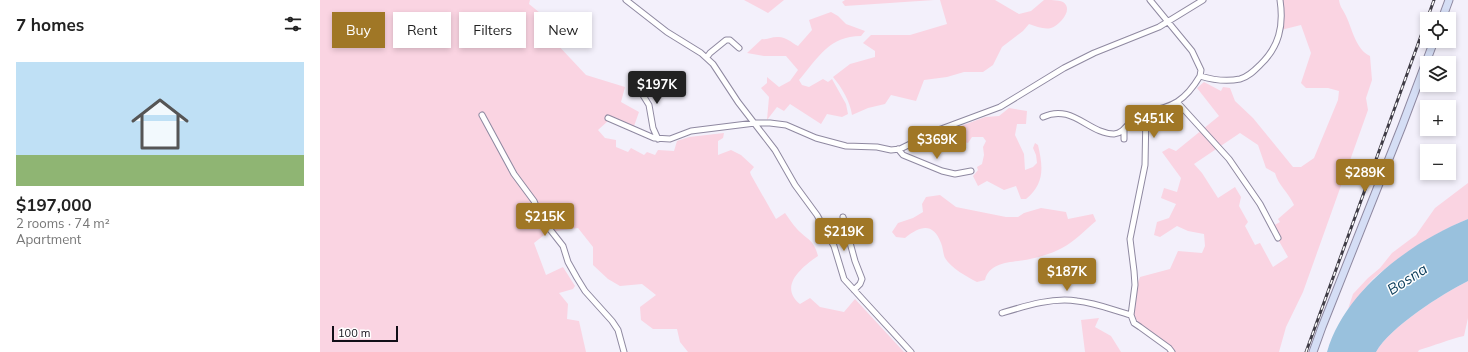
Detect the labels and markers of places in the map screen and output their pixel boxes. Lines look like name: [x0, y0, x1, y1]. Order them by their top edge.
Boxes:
pin: $197K: [629, 71, 685, 105]
pin: $451K: [1126, 105, 1182, 139]
pin: $369K: [909, 126, 965, 160]
pin: $289K: [1337, 159, 1393, 193]
pin: $215K: [517, 203, 573, 237]
pin: $219K: [816, 218, 872, 252]
pin: $187K: [1039, 258, 1095, 292]

